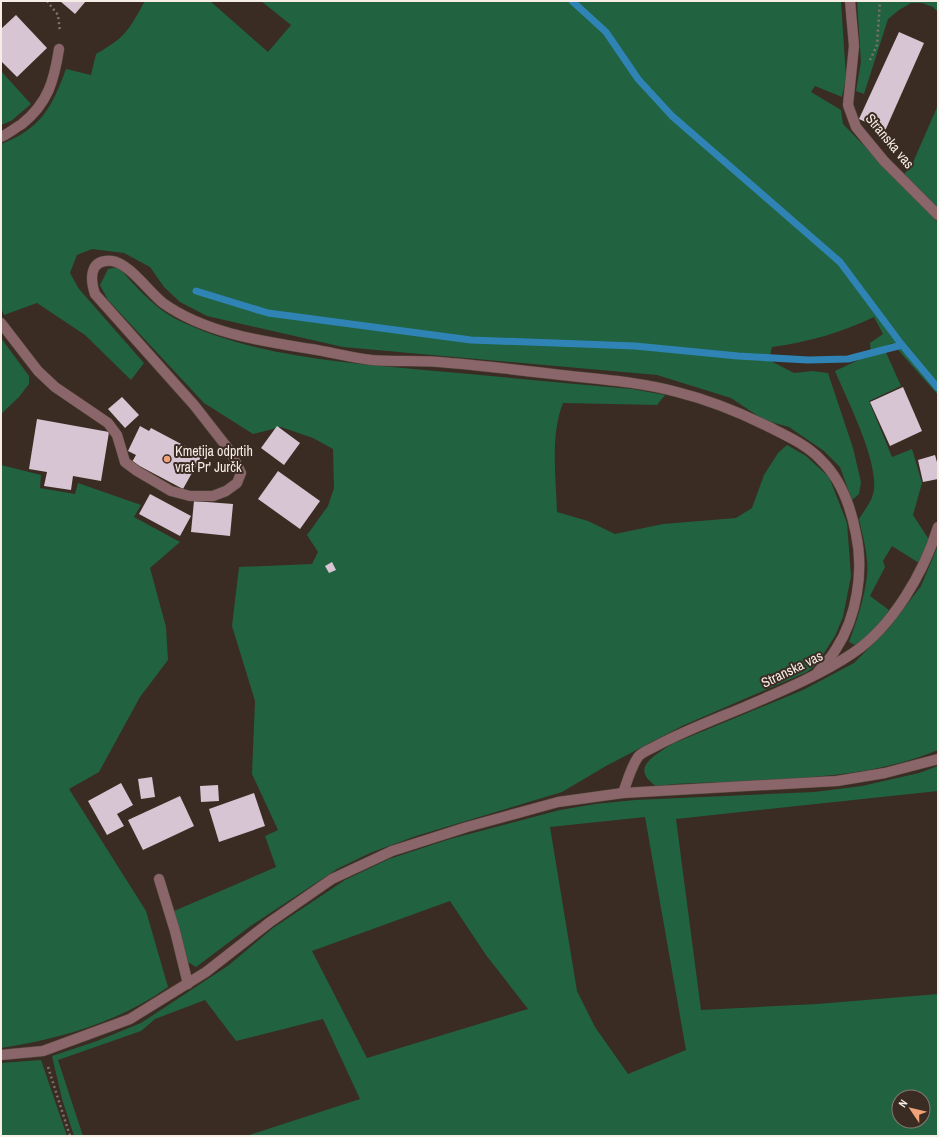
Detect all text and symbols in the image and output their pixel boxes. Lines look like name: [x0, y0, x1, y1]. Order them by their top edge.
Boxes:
street label: Stranska vas: [862, 110, 918, 172]
place label: Kmetija odprtih vrat Pr' Jurčk: [175, 442, 253, 476]
marker: Kmetija odprtih vrat Pr' Jurčk: [162, 454, 172, 464]
street label: Stranska vas: [758, 646, 826, 692]
north arrow: [891, 1089, 931, 1129]
text: N: [895, 1097, 910, 1110]

